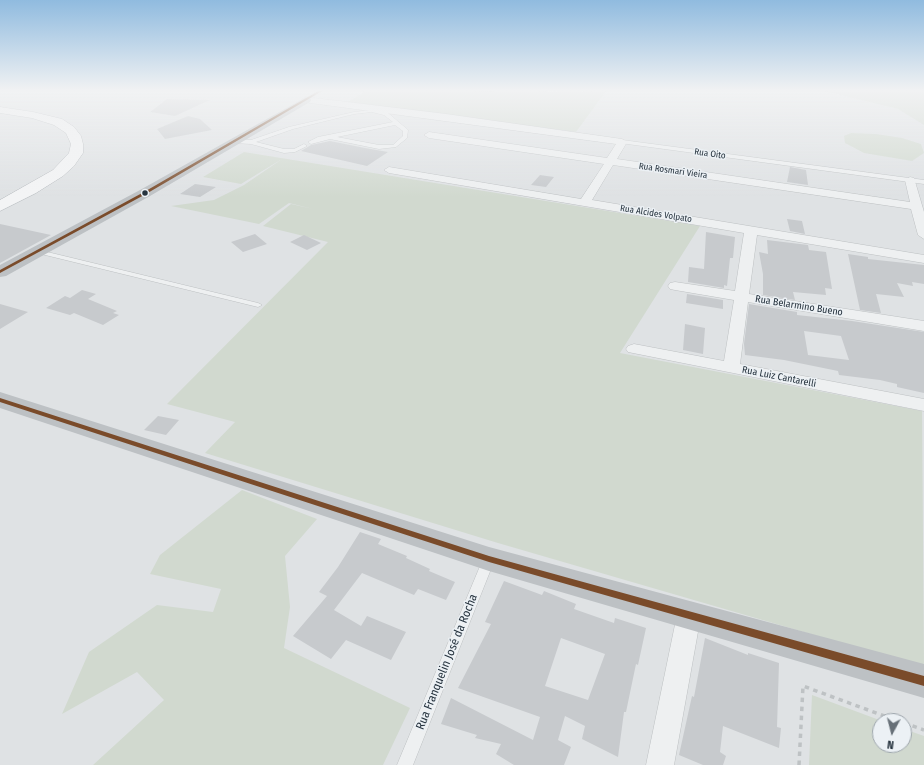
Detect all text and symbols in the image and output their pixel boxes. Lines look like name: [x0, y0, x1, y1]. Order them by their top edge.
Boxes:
street label: Rua Oito: [694, 146, 726, 162]
street label: Rua Rosmari Vieira: [638, 161, 708, 181]
unlabelled marker: [140, 188, 150, 198]
street label: Rua Alcides Volpato: [619, 203, 693, 225]
street label: Rua Belarmino Bueno: [754, 293, 844, 319]
street label: Rua Luiz Cantarelli: [741, 364, 817, 390]
street label: Rua Franquelin José da Rocha: [413, 592, 481, 732]
north arrow: [872, 713, 912, 753]
text: N: [887, 738, 895, 751]

